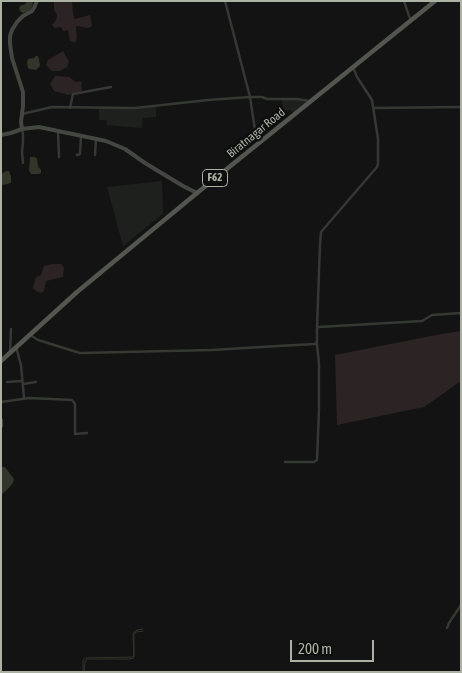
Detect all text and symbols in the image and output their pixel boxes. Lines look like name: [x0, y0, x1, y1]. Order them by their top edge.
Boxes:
street label: Biratnagar Road: [224, 105, 288, 161]
road number: F62: [202, 170, 228, 187]
scale bar: [292, 630, 376, 662]
text: 200 m: [298, 640, 332, 657]

